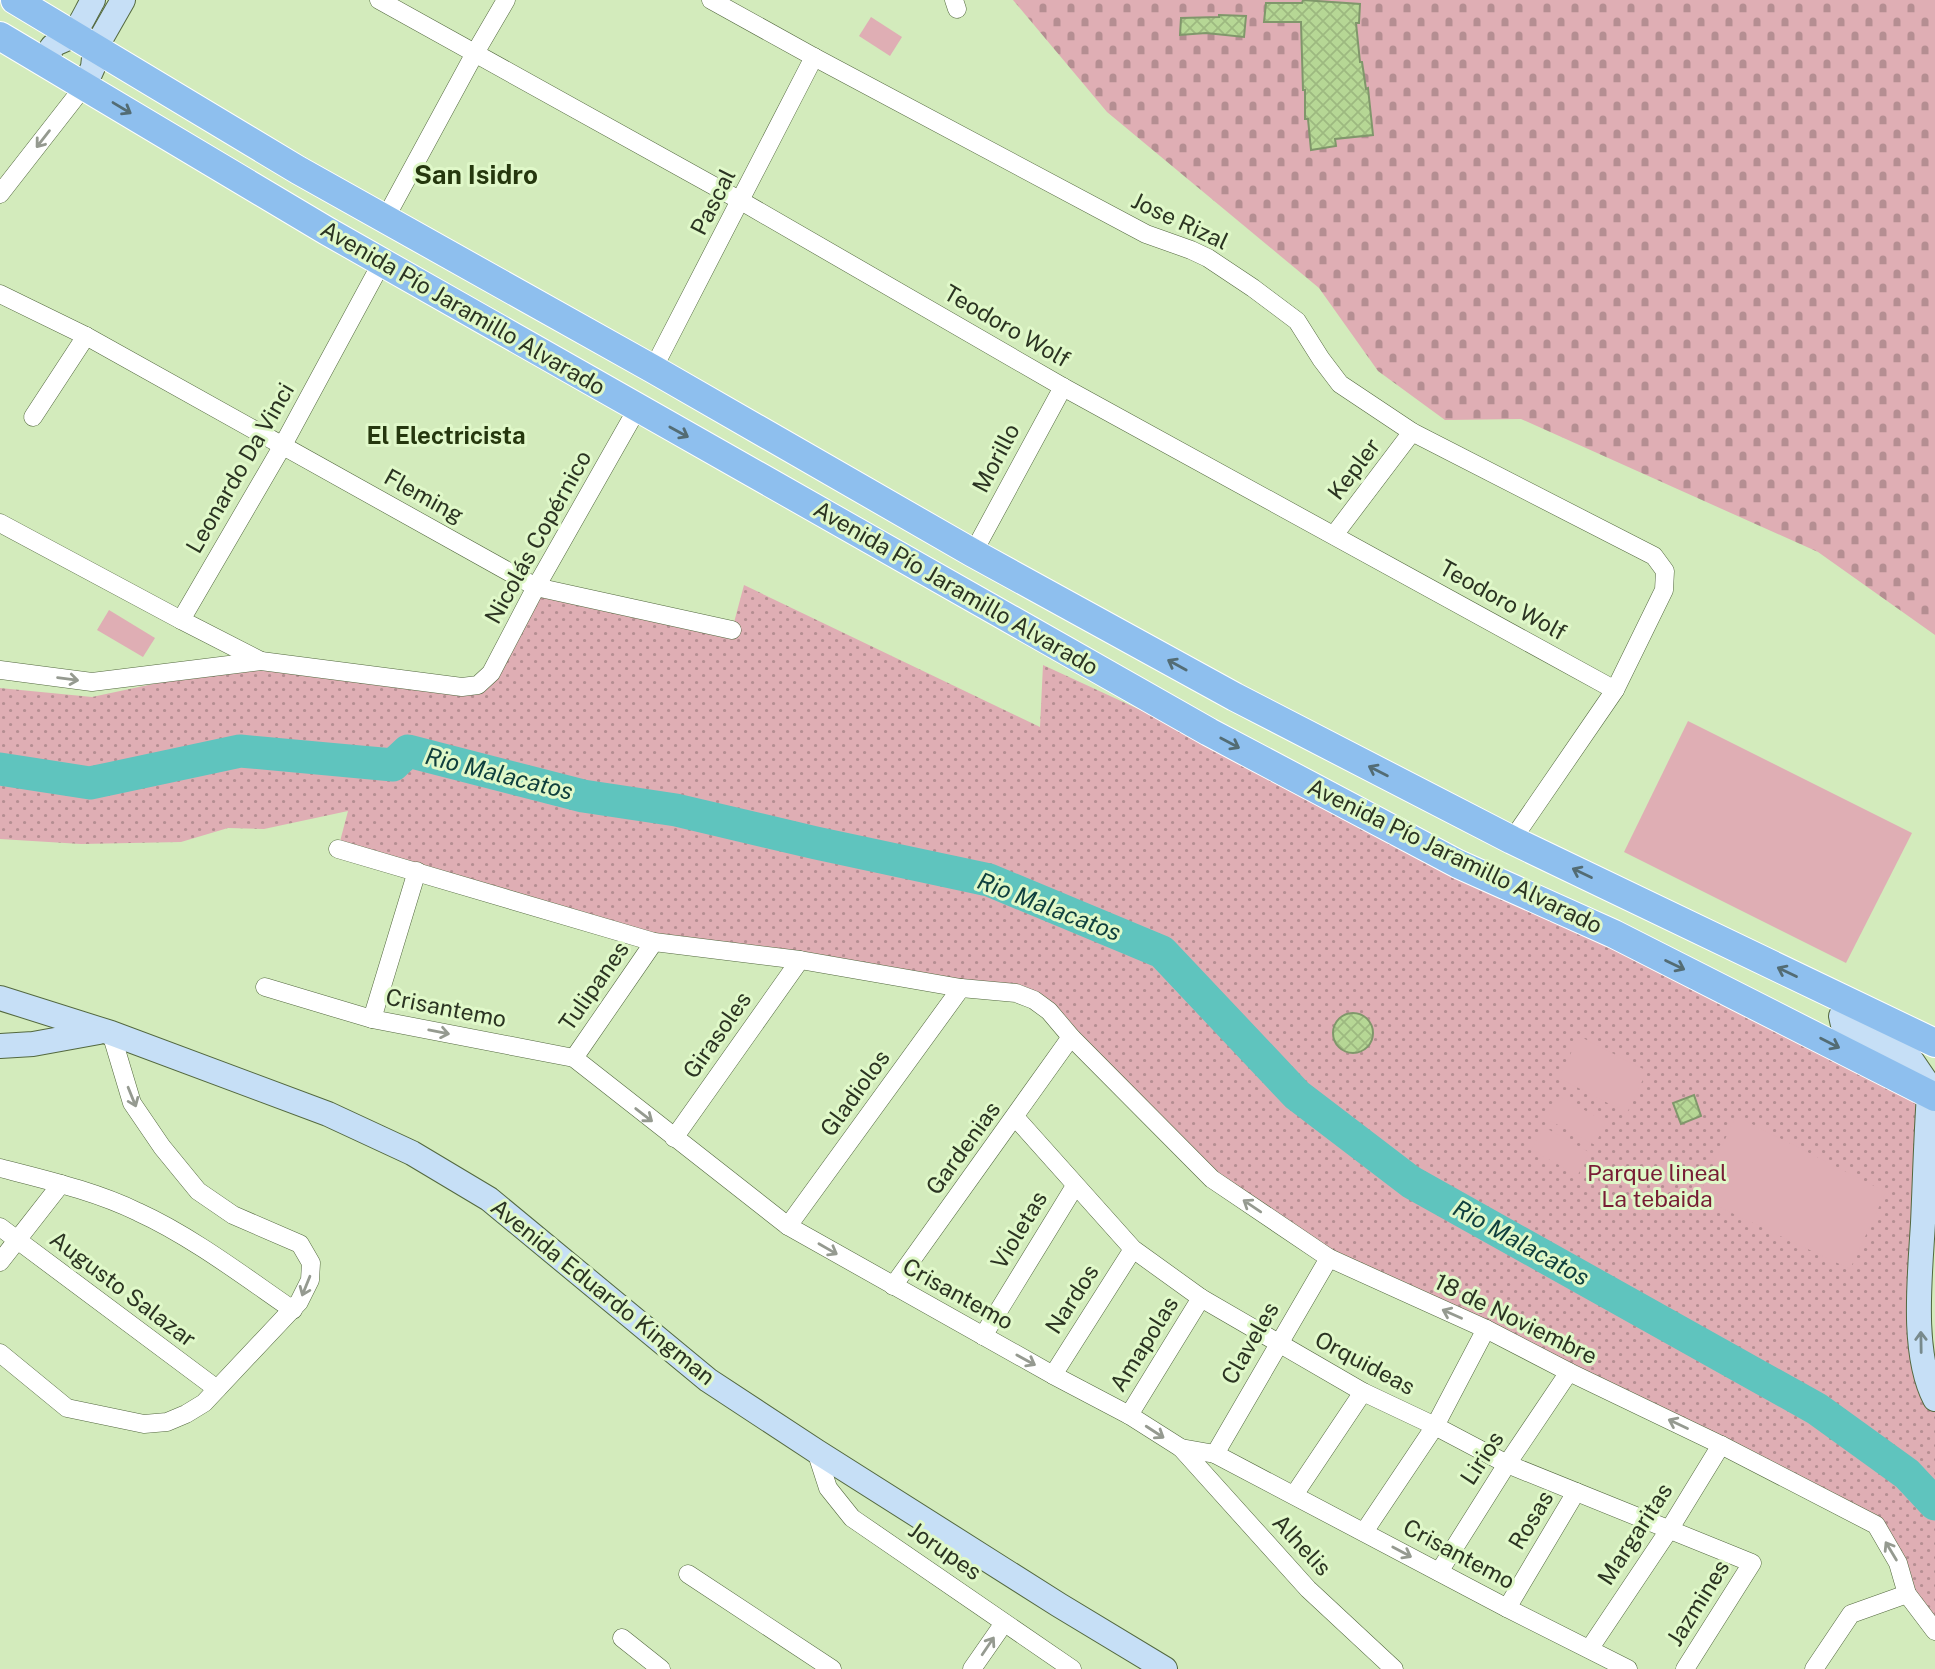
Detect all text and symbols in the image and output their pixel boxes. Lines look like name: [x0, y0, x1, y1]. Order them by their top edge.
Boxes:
one-way arrow: [112, 101, 132, 115]
one-way arrow: [35, 129, 50, 148]
district label: San Isidro: [414, 159, 538, 190]
street label: Pascal: [684, 164, 741, 239]
street label: Jose Rizal: [1127, 186, 1233, 255]
street label: Avenida Pío Jaramillo Alvarado: [316, 215, 610, 400]
street label: Teodoro Wolf: [939, 279, 1075, 373]
street label: Leonardo Da Vinci: [180, 378, 299, 558]
street label: Morillo: [966, 419, 1025, 497]
district label: El Electricista: [366, 421, 526, 449]
one-way arrow: [668, 425, 688, 439]
street label: Kepler: [1322, 433, 1386, 505]
street label: Nicolás Copérnico: [479, 445, 596, 628]
street label: Fleming: [380, 463, 469, 528]
street label: Avenida Pío Jaramillo Alvarado: [809, 495, 1103, 680]
street label: Teodoro Wolf: [1435, 554, 1571, 646]
one-way arrow: [1167, 658, 1188, 671]
one-way arrow: [56, 672, 79, 685]
one-way arrow: [1219, 737, 1239, 751]
water label: Rio Malacatos: [423, 741, 576, 805]
one-way arrow: [1369, 764, 1389, 778]
street label: Avenida Pío Jaramillo Alvarado: [1304, 772, 1607, 939]
water label: Rio Malacatos: [974, 866, 1125, 946]
one-way arrow: [1572, 866, 1593, 880]
street label: Tulipanes: [553, 936, 634, 1036]
one-way arrow: [1664, 959, 1685, 973]
one-way arrow: [1777, 965, 1798, 978]
street label: Crisantemo: [384, 983, 509, 1032]
street label: Girasoles: [677, 986, 756, 1083]
one-way arrow: [427, 1026, 450, 1039]
one-way arrow: [1819, 1036, 1840, 1050]
street label: Gladiolos: [814, 1044, 895, 1141]
one-way arrow: [126, 1086, 139, 1108]
street label: Gardenias: [920, 1096, 1005, 1199]
one-way arrow: [635, 1107, 653, 1122]
park label: Parque lineal La tebaida: [1587, 1159, 1727, 1212]
street label: Violetas: [985, 1186, 1052, 1274]
street label: Avenida Eduardo Kingman: [486, 1193, 721, 1390]
water label: Rio Malacatos: [1449, 1193, 1595, 1291]
one-way arrow: [1243, 1199, 1262, 1213]
street label: Augusto Salazar: [45, 1225, 202, 1352]
one-way arrow: [817, 1242, 837, 1256]
street label: Crisantemo: [898, 1252, 1018, 1335]
street label: Nardos: [1039, 1259, 1104, 1338]
street label: 18 de Noviembre: [1431, 1268, 1602, 1370]
one-way arrow: [299, 1275, 312, 1296]
street label: Amapolas: [1104, 1291, 1183, 1396]
street label: Claveles: [1215, 1297, 1284, 1389]
one-way arrow: [1442, 1307, 1463, 1320]
street label: Orquideas: [1311, 1325, 1420, 1400]
one-way arrow: [1915, 1330, 1928, 1353]
one-way arrow: [1015, 1354, 1036, 1367]
one-way arrow: [1668, 1417, 1689, 1431]
one-way arrow: [1145, 1424, 1164, 1439]
street label: Lirios: [1454, 1426, 1509, 1490]
street label: Margaritas: [1592, 1478, 1678, 1590]
street label: Rosas: [1503, 1485, 1559, 1554]
street label: Alhelis: [1267, 1509, 1337, 1581]
street label: Crisantemo: [1399, 1513, 1520, 1594]
street label: Jorupes: [904, 1516, 987, 1585]
one-way arrow: [1884, 1542, 1898, 1562]
one-way arrow: [1391, 1546, 1412, 1559]
street label: Jazmines: [1661, 1555, 1735, 1651]
one-way arrow: [981, 1637, 995, 1656]

